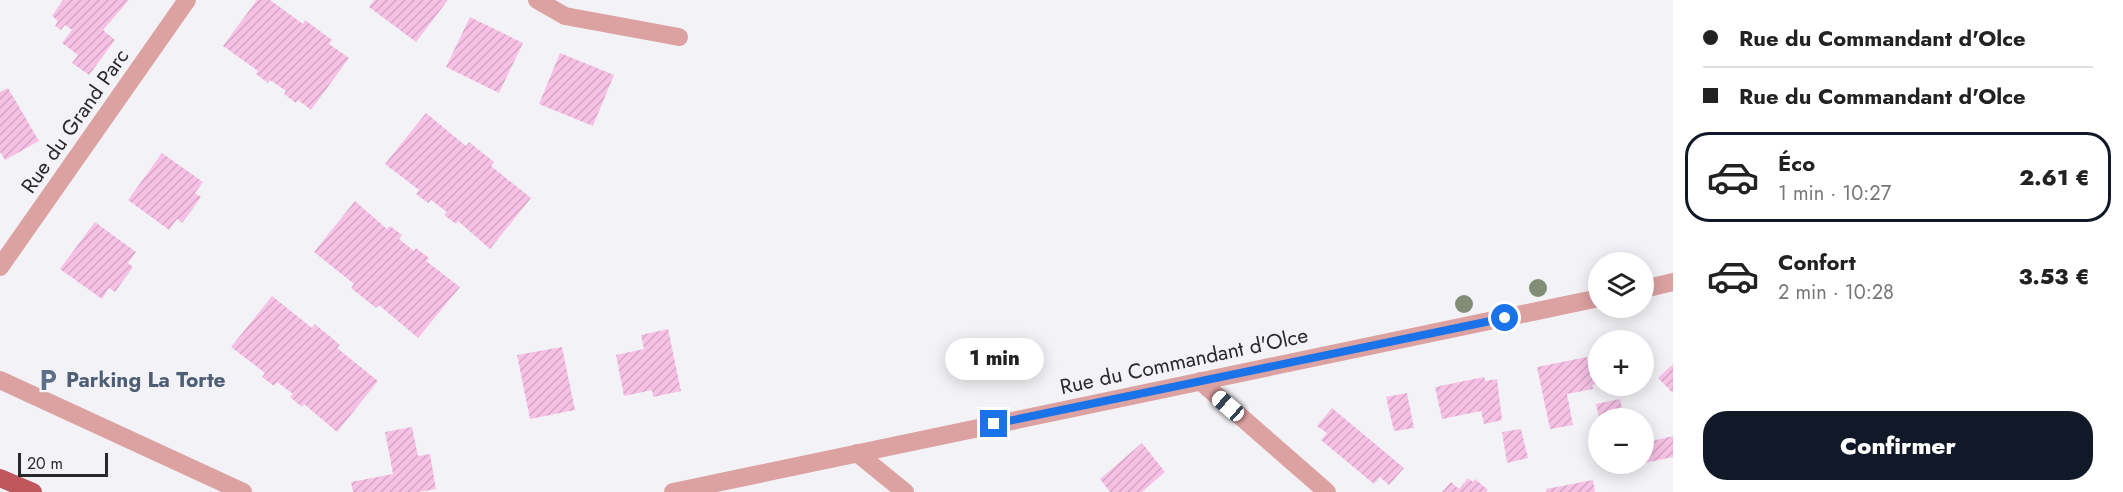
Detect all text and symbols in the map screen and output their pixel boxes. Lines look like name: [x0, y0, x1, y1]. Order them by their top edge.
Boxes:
text: Rue du Commandant d'Olce: [1739, 22, 2026, 54]
street label: Rue du Grand Parc: [14, 43, 136, 199]
text: Rue du Commandant d'Olce: [1739, 80, 2026, 112]
text: Éco: [1778, 147, 1815, 179]
icon: car: [1706, 150, 1760, 204]
text: 2.61 €: [2019, 161, 2090, 193]
text: 1 min · 10:27: [1778, 179, 1891, 208]
text: Confort: [1778, 246, 1856, 278]
icon: car: [1706, 249, 1760, 303]
map controls: [1588, 252, 1654, 474]
button: layers: [1588, 252, 1654, 318]
text: 3.53 €: [2019, 260, 2090, 292]
text: 2 min · 10:28: [1778, 278, 1894, 307]
route start: [1491, 304, 1518, 331]
street label: Rue du Commandant d'Olce: [1057, 320, 1311, 402]
button: +: [1588, 330, 1654, 396]
callout: 1 min: [944, 337, 1044, 379]
text: 1 min: [969, 344, 1020, 373]
place label: Parking La Torte: [66, 365, 226, 395]
parking icon: Parking La Torte: [35, 367, 61, 393]
car: [1209, 387, 1247, 425]
button: −: [1588, 408, 1654, 474]
route end: [980, 410, 1007, 437]
button: Confirmer: [1703, 411, 2093, 480]
scale bar: [18, 450, 108, 478]
text: 20 m: [27, 452, 63, 475]

